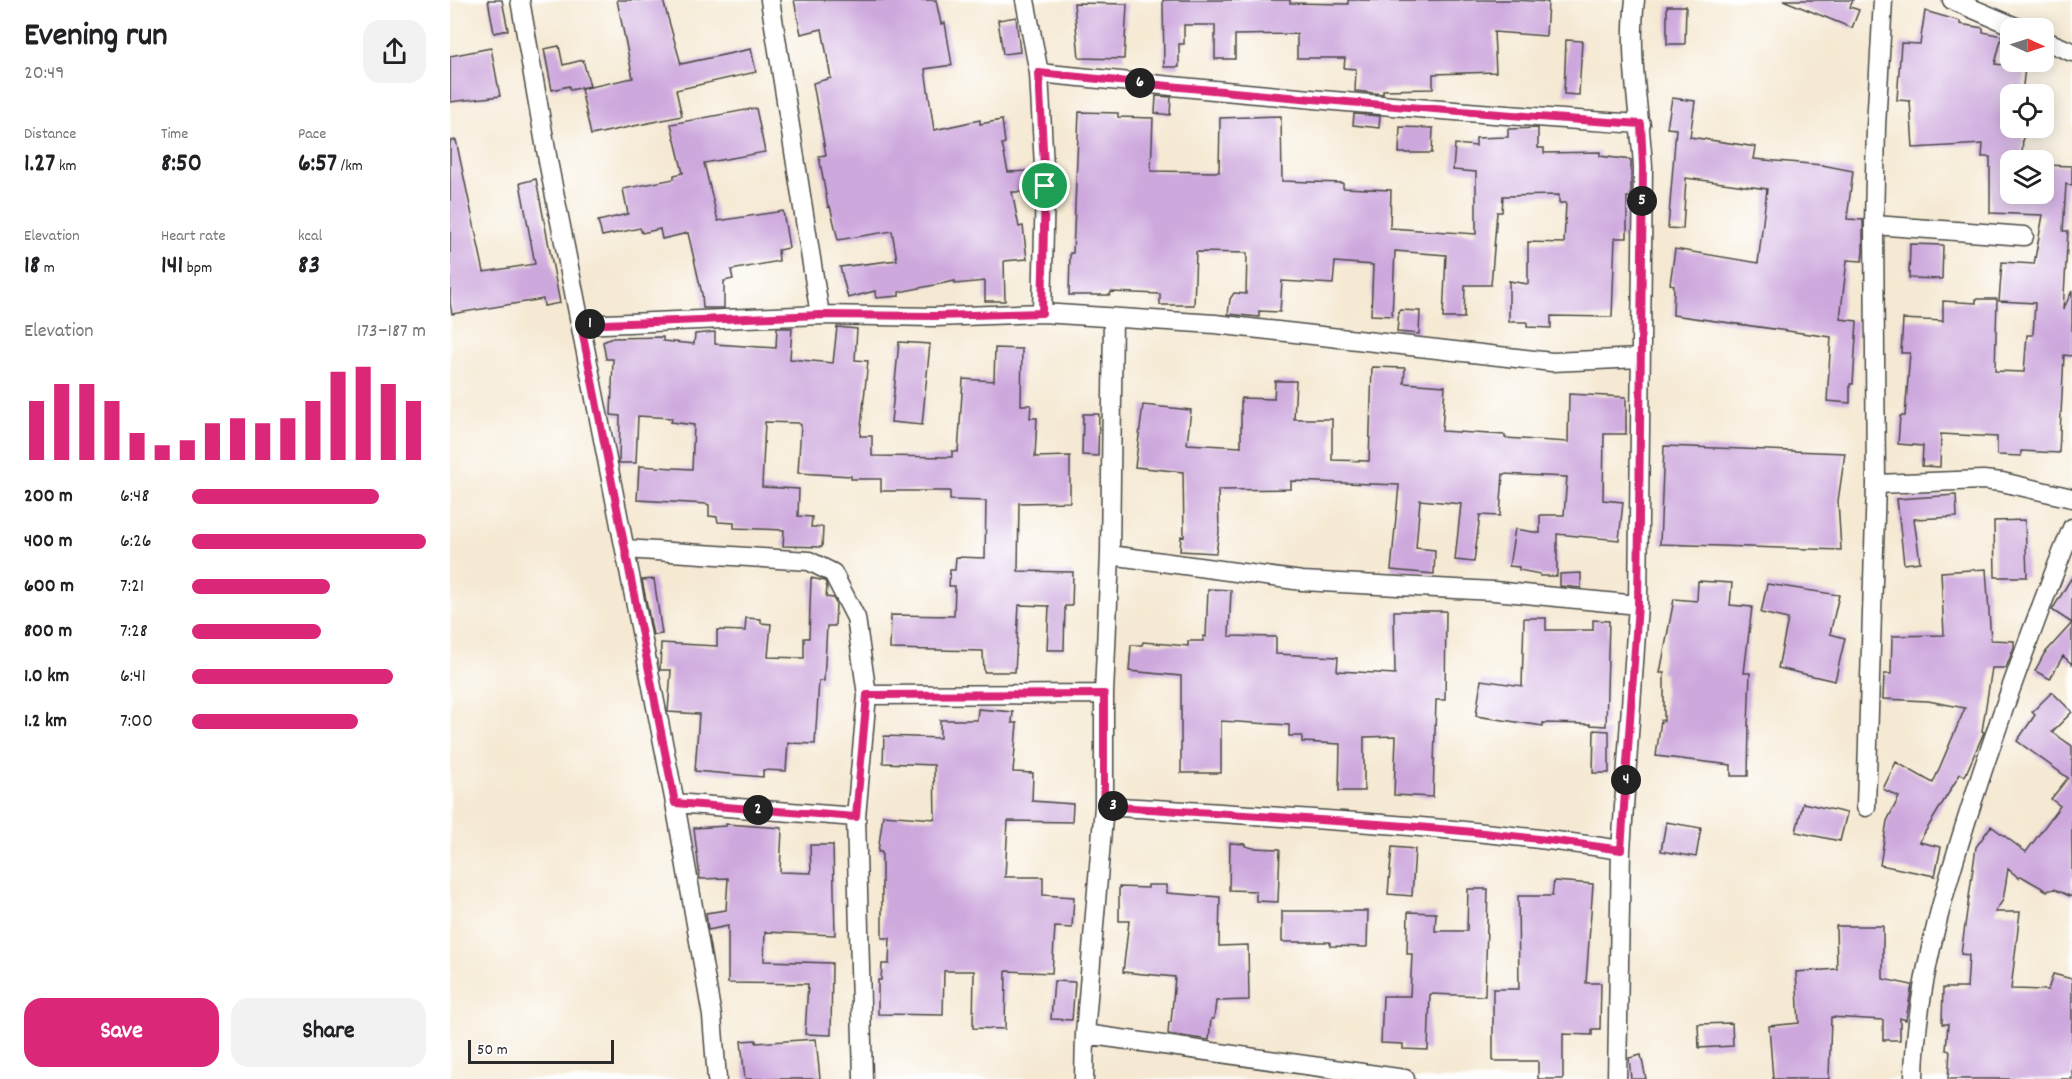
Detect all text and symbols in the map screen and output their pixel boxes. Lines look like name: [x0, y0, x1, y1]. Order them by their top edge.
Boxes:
text: Evening run: [24, 14, 168, 61]
north arrow: [2000, 18, 2054, 72]
map controls: [2000, 18, 2054, 204]
button: share: [363, 20, 426, 83]
text: 20:49: [24, 60, 64, 88]
pin: 6: [1125, 68, 1155, 98]
text: 6: [1136, 71, 1144, 94]
button: locate: [2000, 84, 2054, 138]
text: Distance: [24, 123, 76, 146]
text: Time: [161, 123, 188, 146]
text: Pace: [298, 123, 326, 146]
text: 1.27: [24, 146, 55, 183]
text: 8:50: [161, 146, 202, 183]
text: 6:57: [298, 146, 337, 183]
button: layers: [2000, 150, 2054, 204]
text: km: [55, 155, 77, 178]
text: /km: [337, 155, 363, 178]
pin: [1019, 160, 1070, 211]
icon: arrive: [1028, 169, 1061, 202]
pin: 5: [1627, 186, 1657, 216]
text: 5: [1638, 189, 1646, 212]
text: Elevation: [24, 225, 80, 248]
text: Heart rate: [161, 225, 226, 248]
text: kcal: [298, 225, 322, 248]
text: 18: [24, 248, 40, 285]
text: 141: [161, 248, 183, 285]
text: 83: [298, 248, 320, 285]
text: m: [40, 257, 55, 280]
text: bpm: [183, 257, 212, 280]
pin: 1: [575, 309, 605, 339]
text: 1: [588, 312, 592, 335]
text: Elevation: [24, 318, 94, 346]
text: 173–187 m: [357, 318, 426, 346]
text: 200 m: [24, 483, 73, 511]
text: 6:48: [120, 483, 149, 511]
text: 400 m: [24, 528, 72, 556]
text: 6:26: [120, 528, 152, 556]
text: 600 m: [24, 573, 74, 601]
text: 7:21: [120, 573, 144, 601]
text: 800 m: [24, 618, 72, 646]
text: 7:28: [120, 618, 148, 646]
text: 1.0 km: [24, 663, 69, 691]
text: 6:41: [120, 663, 146, 691]
text: 1.2 km: [24, 708, 67, 736]
text: 7:00: [120, 708, 153, 736]
pin: 4: [1611, 765, 1641, 795]
text: 4: [1623, 768, 1629, 791]
pin: 3: [1098, 791, 1128, 821]
text: 3: [1109, 794, 1117, 817]
pin: 2: [743, 795, 773, 825]
text: 2: [755, 798, 762, 821]
button: Save: [24, 998, 219, 1067]
button: Share: [231, 998, 426, 1067]
scale bar: [468, 1037, 614, 1064]
text: 50 m: [477, 1039, 508, 1062]

